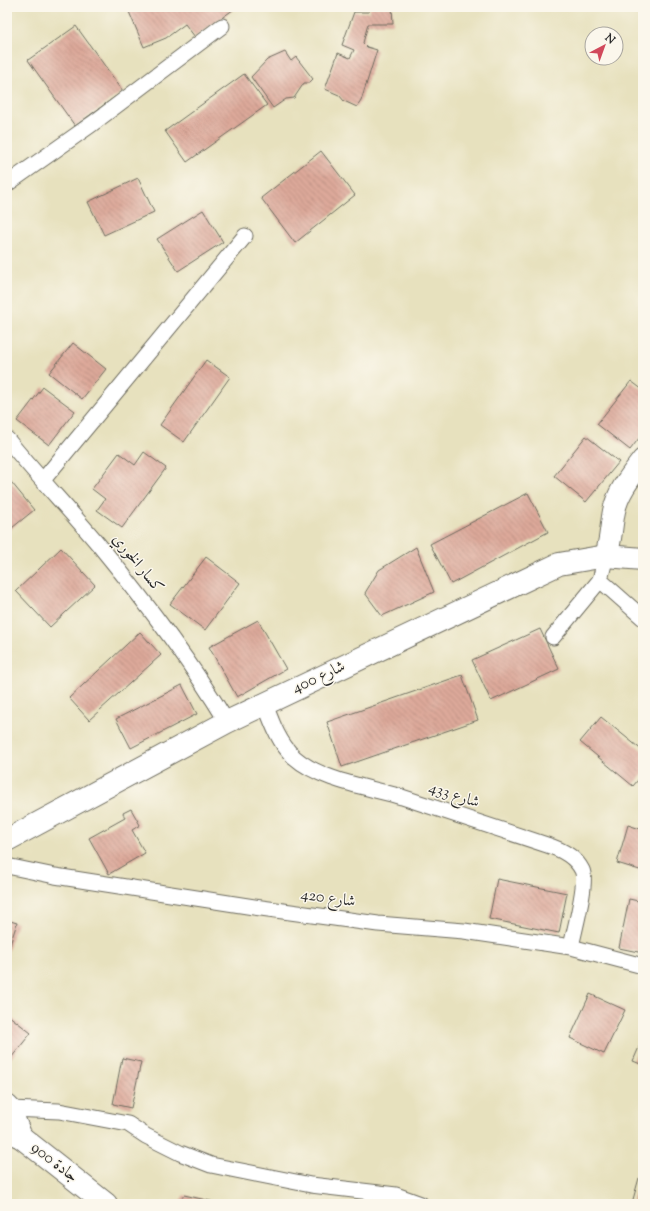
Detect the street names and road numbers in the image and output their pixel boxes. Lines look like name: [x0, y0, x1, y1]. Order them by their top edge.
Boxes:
street label: كسار الخوري: [106, 529, 168, 599]
street label: شارع 400: [289, 656, 349, 700]
street label: شارع 433: [426, 777, 482, 815]
street label: شارع 420: [299, 884, 357, 914]
street label: جادة 900: [25, 1137, 83, 1189]

